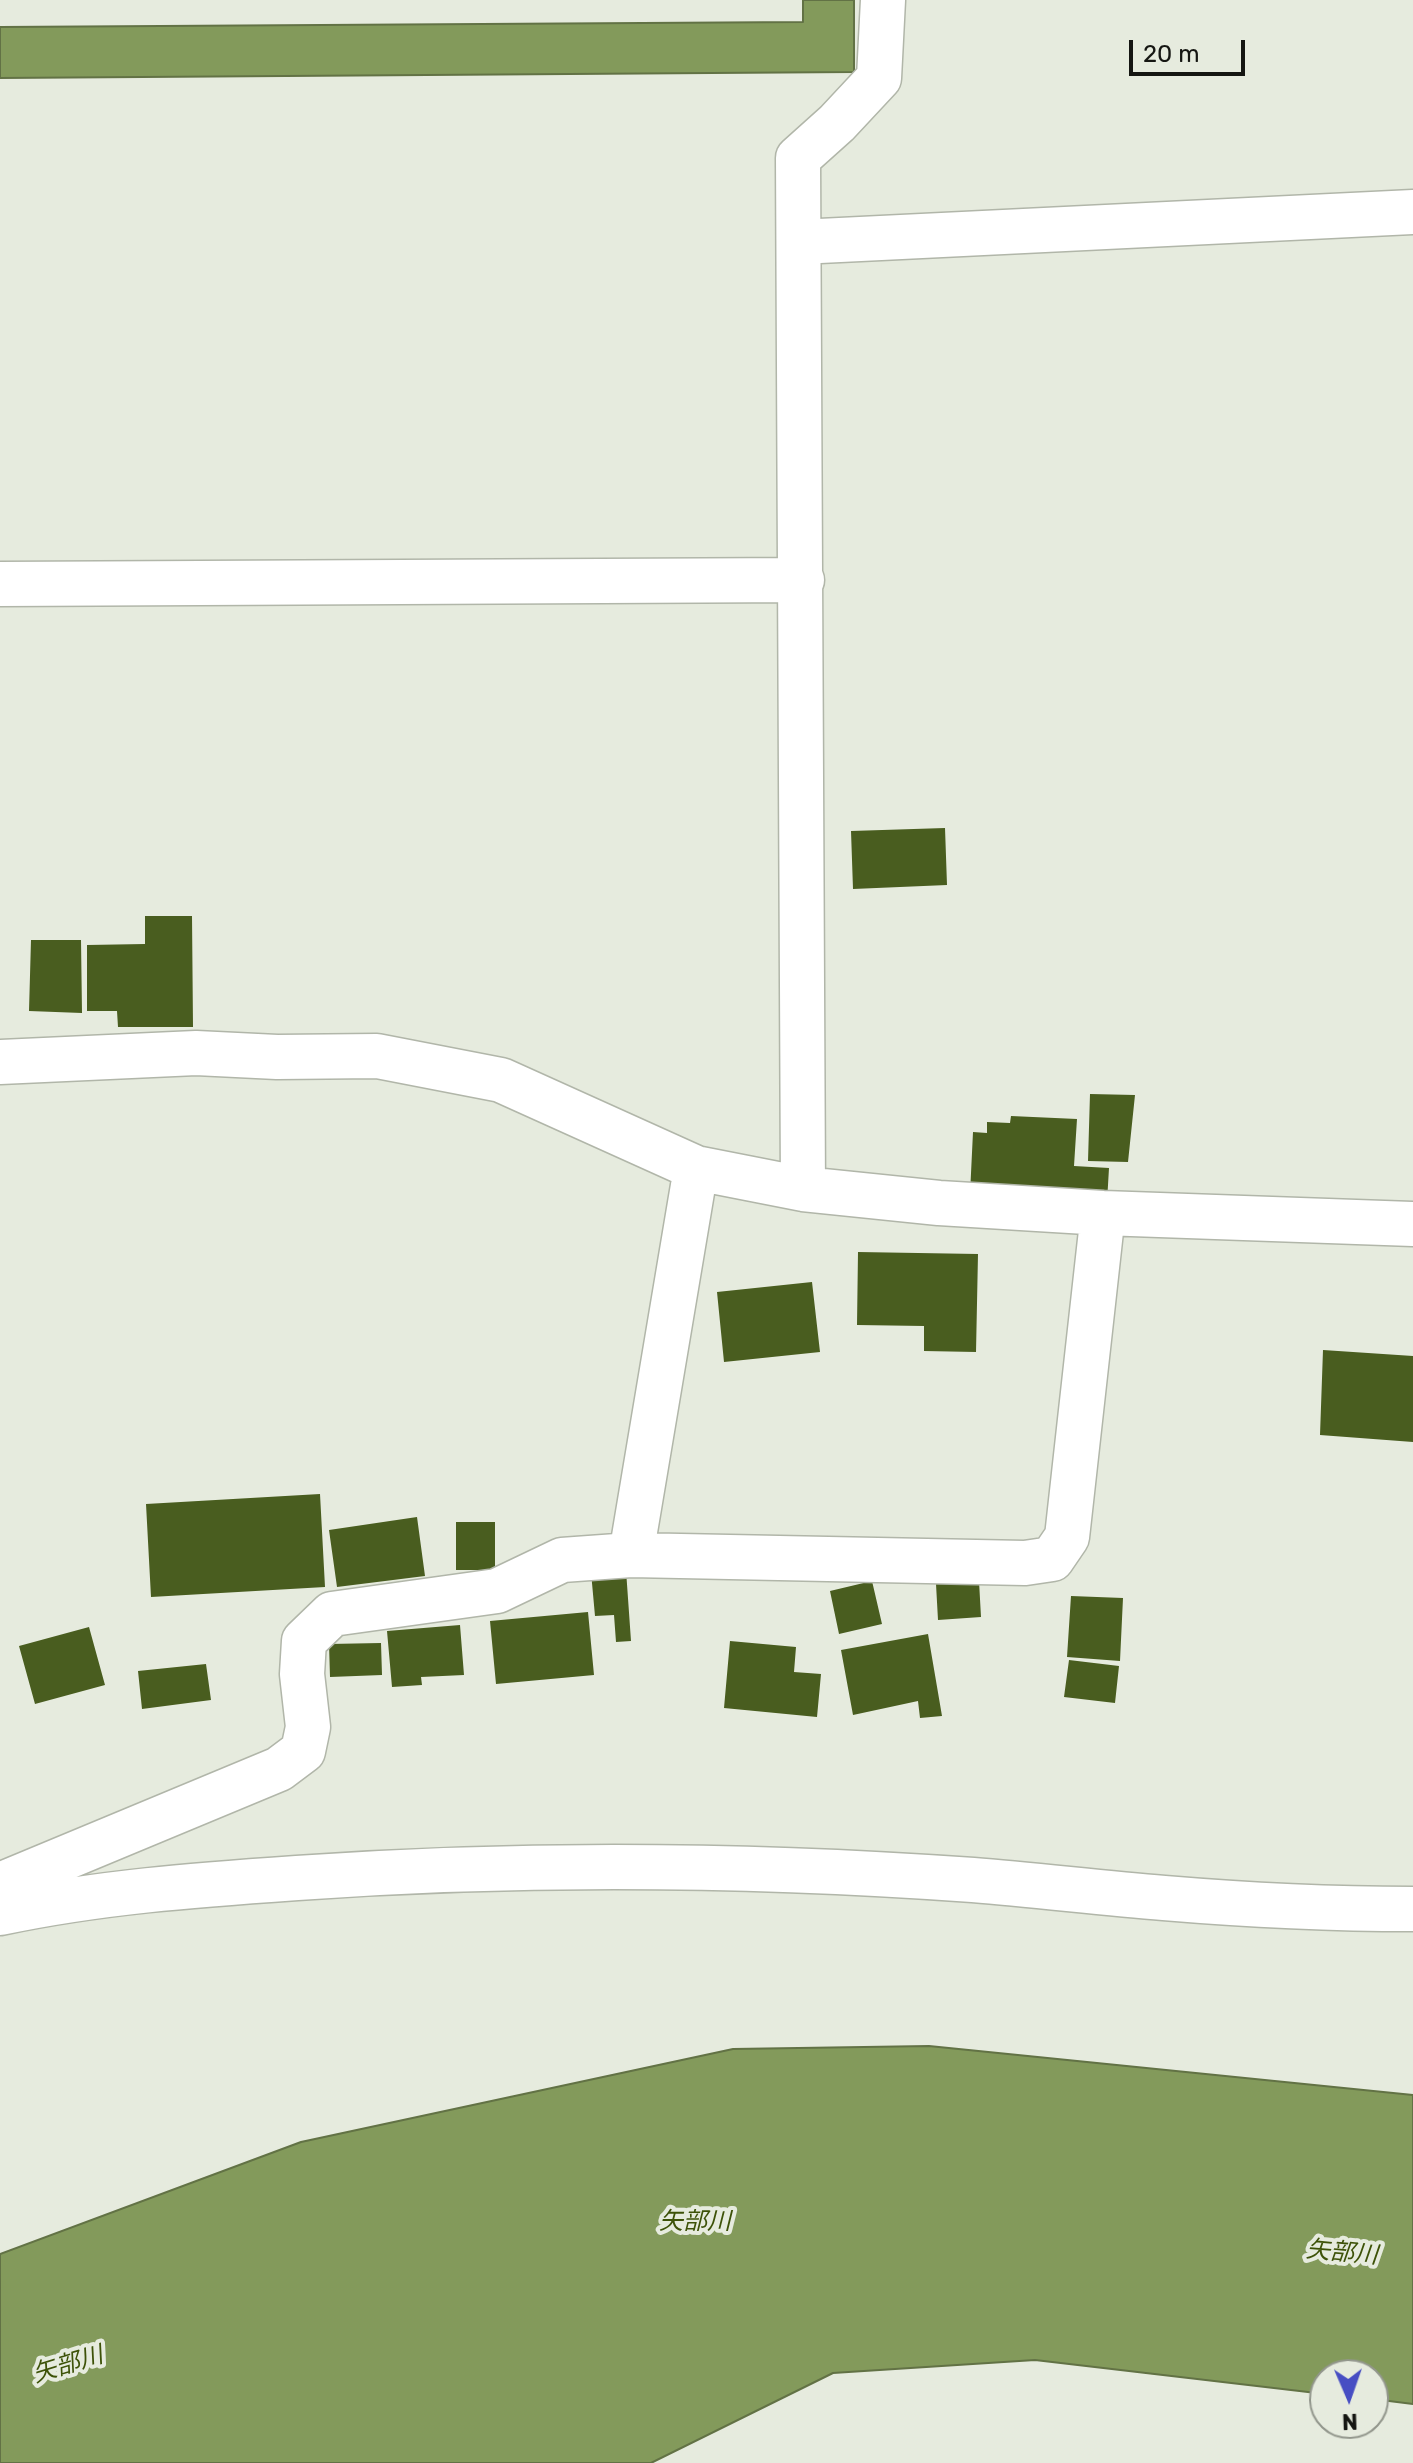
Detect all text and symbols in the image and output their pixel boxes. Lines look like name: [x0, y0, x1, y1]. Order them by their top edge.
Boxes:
scale bar: [1133, 24, 1249, 74]
text: 20 m: [1143, 40, 1200, 68]
water label: 矢部川: [659, 2208, 731, 2236]
water label: 矢部川: [1305, 2236, 1379, 2270]
water label: 矢部川: [29, 2341, 107, 2389]
north arrow: [1309, 2359, 1389, 2439]
text: N: [1341, 2408, 1358, 2435]

